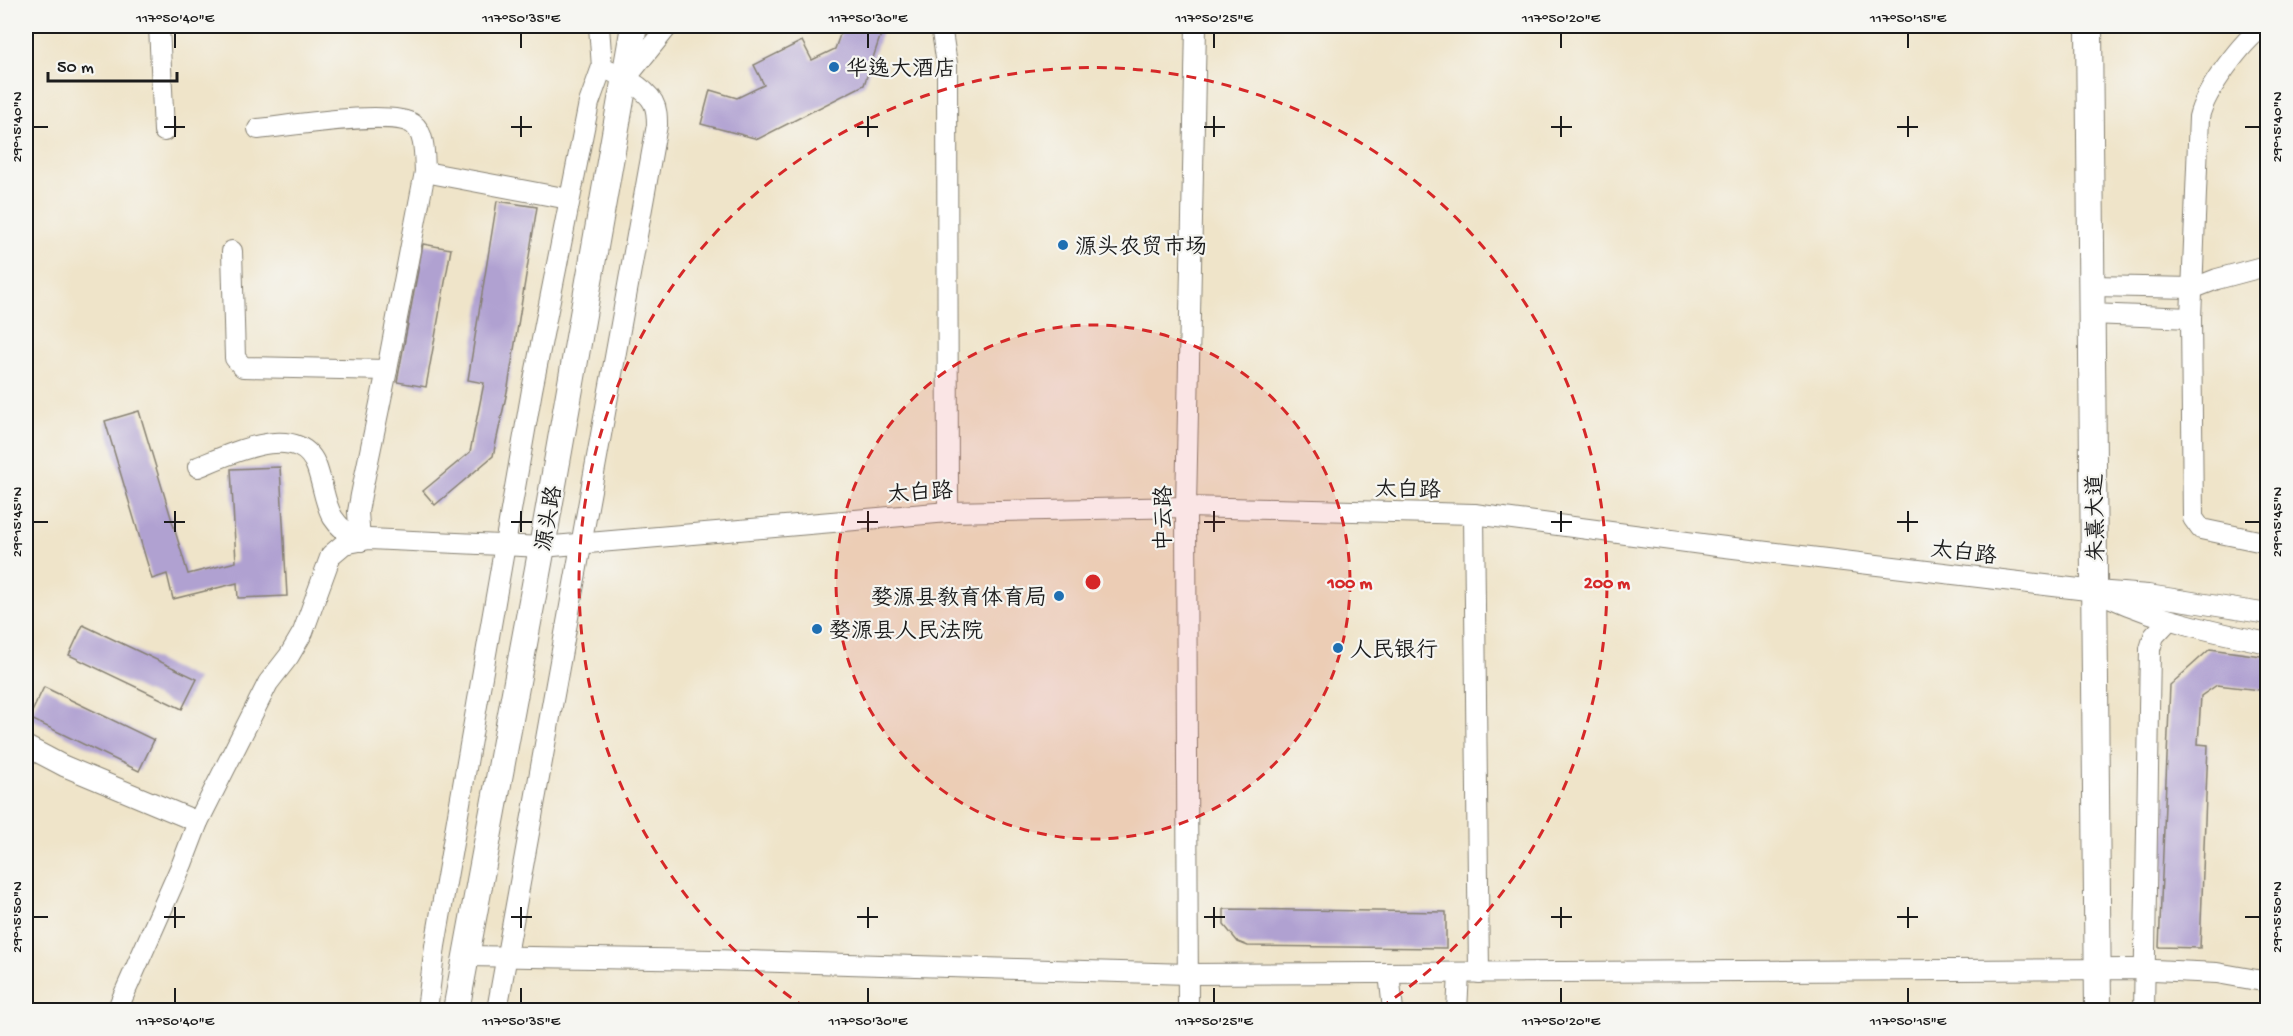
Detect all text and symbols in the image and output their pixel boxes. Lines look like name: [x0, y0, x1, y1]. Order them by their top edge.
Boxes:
text: 117°50'40"E: [135, 10, 215, 28]
text: 117°50'35"E: [481, 10, 561, 28]
text: 117°50'30"E: [828, 10, 908, 28]
text: 117°50'25"E: [1174, 10, 1253, 28]
text: 117°50'20"E: [1521, 10, 1601, 28]
text: 117°50'15"E: [1869, 10, 1947, 28]
scale bar: [48, 45, 177, 83]
place label: 华逸大酒店: [846, 56, 956, 84]
text: 50 m: [57, 58, 94, 79]
marker: 华逸大酒店: [827, 60, 841, 74]
text: 29°15'40"N: [9, 91, 27, 163]
text: 29°15'40"N: [2269, 91, 2287, 163]
place label: 源头农贸市场: [1075, 235, 1207, 262]
marker: 源头农贸市场: [1056, 238, 1070, 252]
street label: 朱熹大道: [2083, 474, 2112, 562]
street label: 太白路: [1375, 476, 1441, 506]
street label: 太白路: [886, 478, 954, 510]
street label: 源头路: [530, 484, 569, 553]
street label: 中云路: [1151, 485, 1179, 551]
text: 29°15'45"N: [9, 487, 27, 557]
text: 29°15'45"N: [2269, 487, 2287, 557]
street label: 太白路: [1929, 536, 1998, 572]
centre of rings: [1083, 572, 1103, 592]
text: 100 m: [1327, 574, 1373, 595]
text: 200 m: [1584, 574, 1630, 595]
place label: 婺源县教育体育局: [871, 586, 1047, 613]
marker: 婺源县教育体育局: [1052, 589, 1066, 603]
place label: 婺源县人民法院: [829, 619, 983, 646]
marker: 婺源县人民法院: [810, 622, 824, 636]
place label: 人民银行: [1350, 638, 1438, 665]
marker: 人民银行: [1331, 641, 1345, 655]
text: 29°15'50"N: [9, 881, 27, 953]
text: 29°15'50"N: [2269, 881, 2287, 953]
text: 117°50'40"E: [135, 1013, 215, 1031]
text: 117°50'35"E: [481, 1013, 561, 1031]
text: 117°50'30"E: [828, 1013, 908, 1031]
text: 117°50'25"E: [1174, 1013, 1253, 1031]
text: 117°50'20"E: [1521, 1013, 1601, 1031]
text: 117°50'15"E: [1869, 1013, 1947, 1031]

